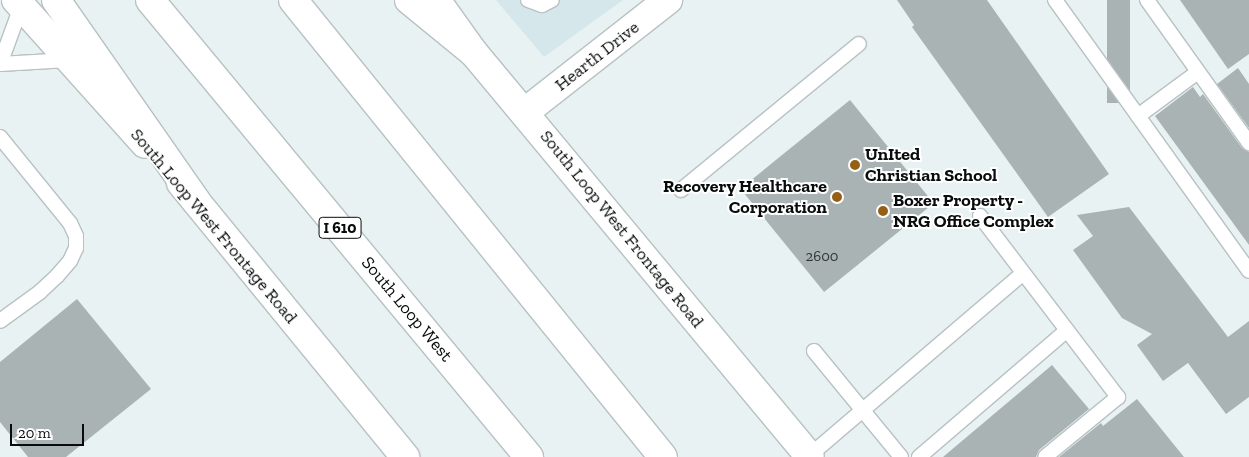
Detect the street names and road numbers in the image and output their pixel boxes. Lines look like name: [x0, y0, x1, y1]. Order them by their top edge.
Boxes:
street label: Hearth Drive: [551, 16, 643, 96]
street label: South Loop West Frontage Road: [126, 124, 302, 328]
street label: South Loop West Frontage Road: [535, 126, 709, 332]
road number: I 610: [318, 214, 362, 242]
street label: South Loop West: [357, 252, 457, 366]

